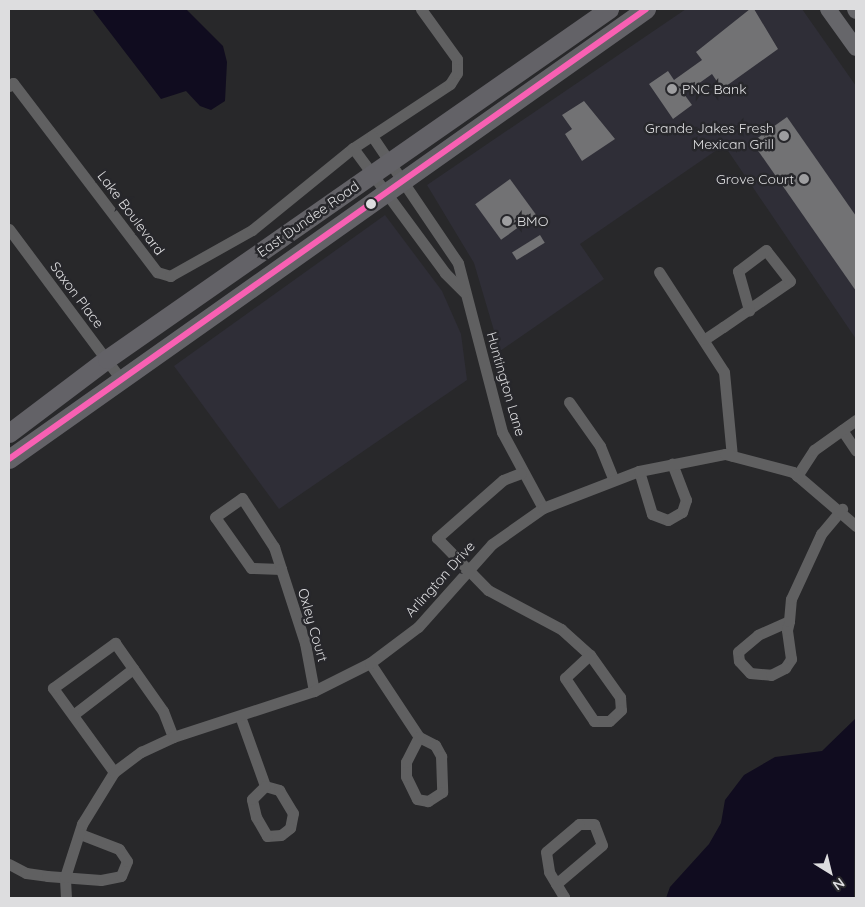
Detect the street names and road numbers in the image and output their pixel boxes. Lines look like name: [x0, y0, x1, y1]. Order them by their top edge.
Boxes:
street label: Lake Boulevard: [94, 168, 168, 258]
street label: East Dundee Road: [254, 178, 362, 260]
street label: Saxon Place: [47, 259, 107, 331]
street label: Huntington Lane: [483, 330, 529, 438]
street label: Arlington Drive: [402, 538, 478, 620]
street label: Oxley Court: [294, 586, 332, 664]

